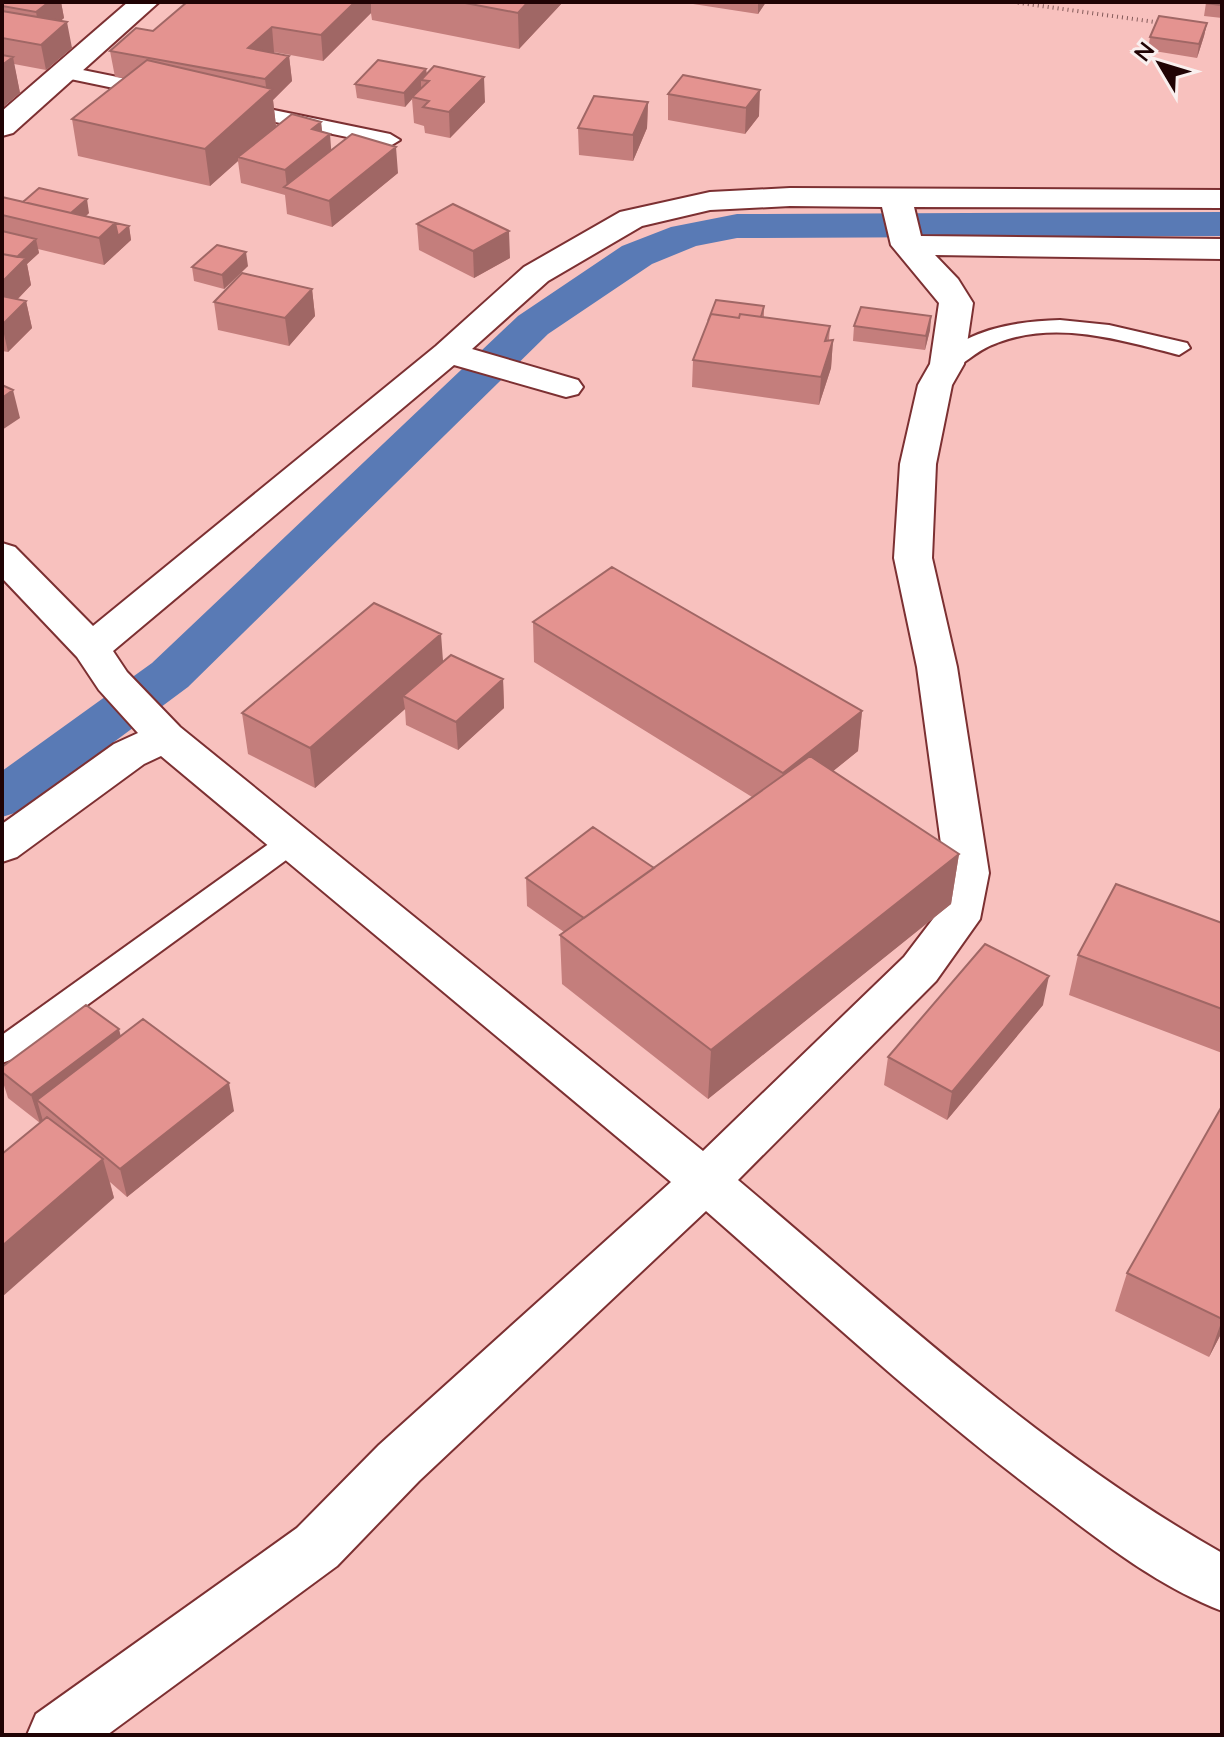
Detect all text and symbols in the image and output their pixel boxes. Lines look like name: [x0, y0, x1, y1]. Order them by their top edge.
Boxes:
north arrow: [1120, 24, 1200, 104]
text: N: [1128, 36, 1160, 66]

